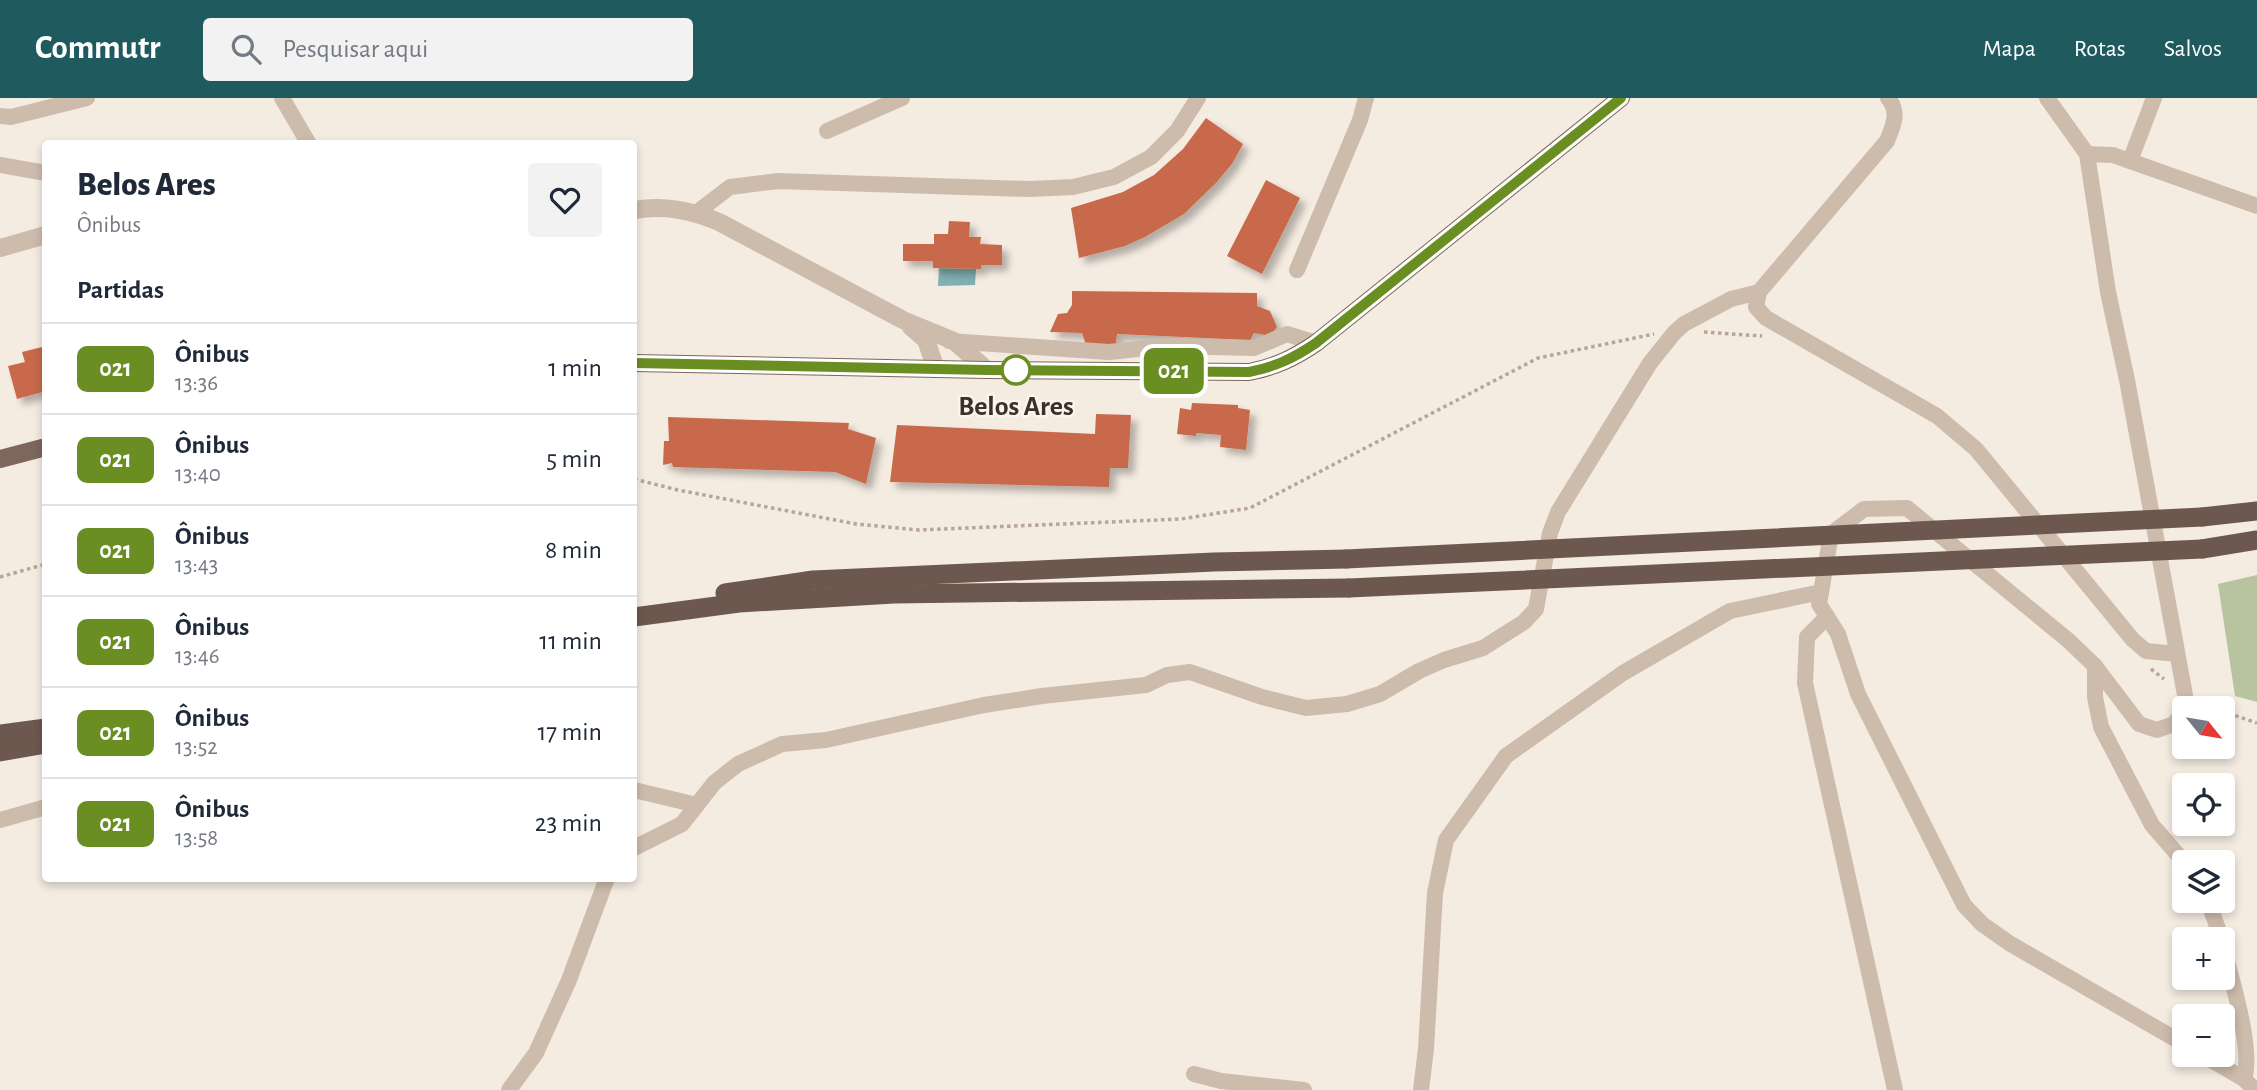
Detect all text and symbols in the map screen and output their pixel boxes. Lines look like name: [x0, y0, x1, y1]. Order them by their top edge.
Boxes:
search box: [203, 18, 693, 81]
icon: search: [227, 30, 265, 68]
text: Commutr: [35, 32, 161, 65]
text: Pesquisar aqui: [283, 36, 428, 62]
text: Mapa: [1983, 37, 2036, 61]
text: Rotas: [2074, 37, 2126, 61]
text: Salvos: [2164, 37, 2222, 61]
button: heart: [528, 163, 602, 237]
text: Belos Ares: [77, 169, 216, 202]
text: Ônibus: [77, 214, 141, 237]
text: Partidas: [77, 277, 164, 303]
text: Ônibus: [175, 341, 249, 367]
line badge: 021: [1134, 348, 1214, 394]
text: 1 min: [548, 355, 602, 381]
marker: Belos Ares: [1001, 355, 1031, 385]
text: 021: [99, 357, 132, 381]
text: 021: [1158, 359, 1190, 383]
text: 13:36: [175, 372, 218, 395]
place label: Belos Ares: [958, 393, 1074, 421]
text: Ônibus: [175, 432, 249, 458]
text: 5 min: [546, 446, 602, 472]
text: 021: [99, 448, 132, 472]
text: 13:40: [175, 463, 221, 486]
text: Ônibus: [175, 523, 249, 549]
text: 8 min: [545, 537, 602, 563]
text: 021: [99, 539, 132, 563]
text: 13:43: [175, 554, 218, 577]
text: Ônibus: [175, 614, 249, 640]
text: 11 min: [539, 628, 602, 654]
text: 021: [99, 630, 132, 654]
text: 13:46: [175, 645, 220, 668]
north arrow: [2172, 696, 2235, 760]
map controls: [2172, 696, 2235, 1067]
text: Ônibus: [175, 705, 249, 731]
text: 17 min: [537, 719, 602, 745]
text: 021: [99, 721, 132, 745]
text: 13:52: [175, 736, 218, 759]
button: locate: [2172, 773, 2235, 836]
text: Ônibus: [175, 796, 249, 822]
text: 23 min: [535, 810, 602, 836]
text: 021: [99, 812, 132, 836]
text: 13:58: [175, 827, 218, 850]
button: layers: [2172, 850, 2235, 913]
button: +: [2172, 927, 2235, 990]
button: −: [2172, 1004, 2235, 1067]

